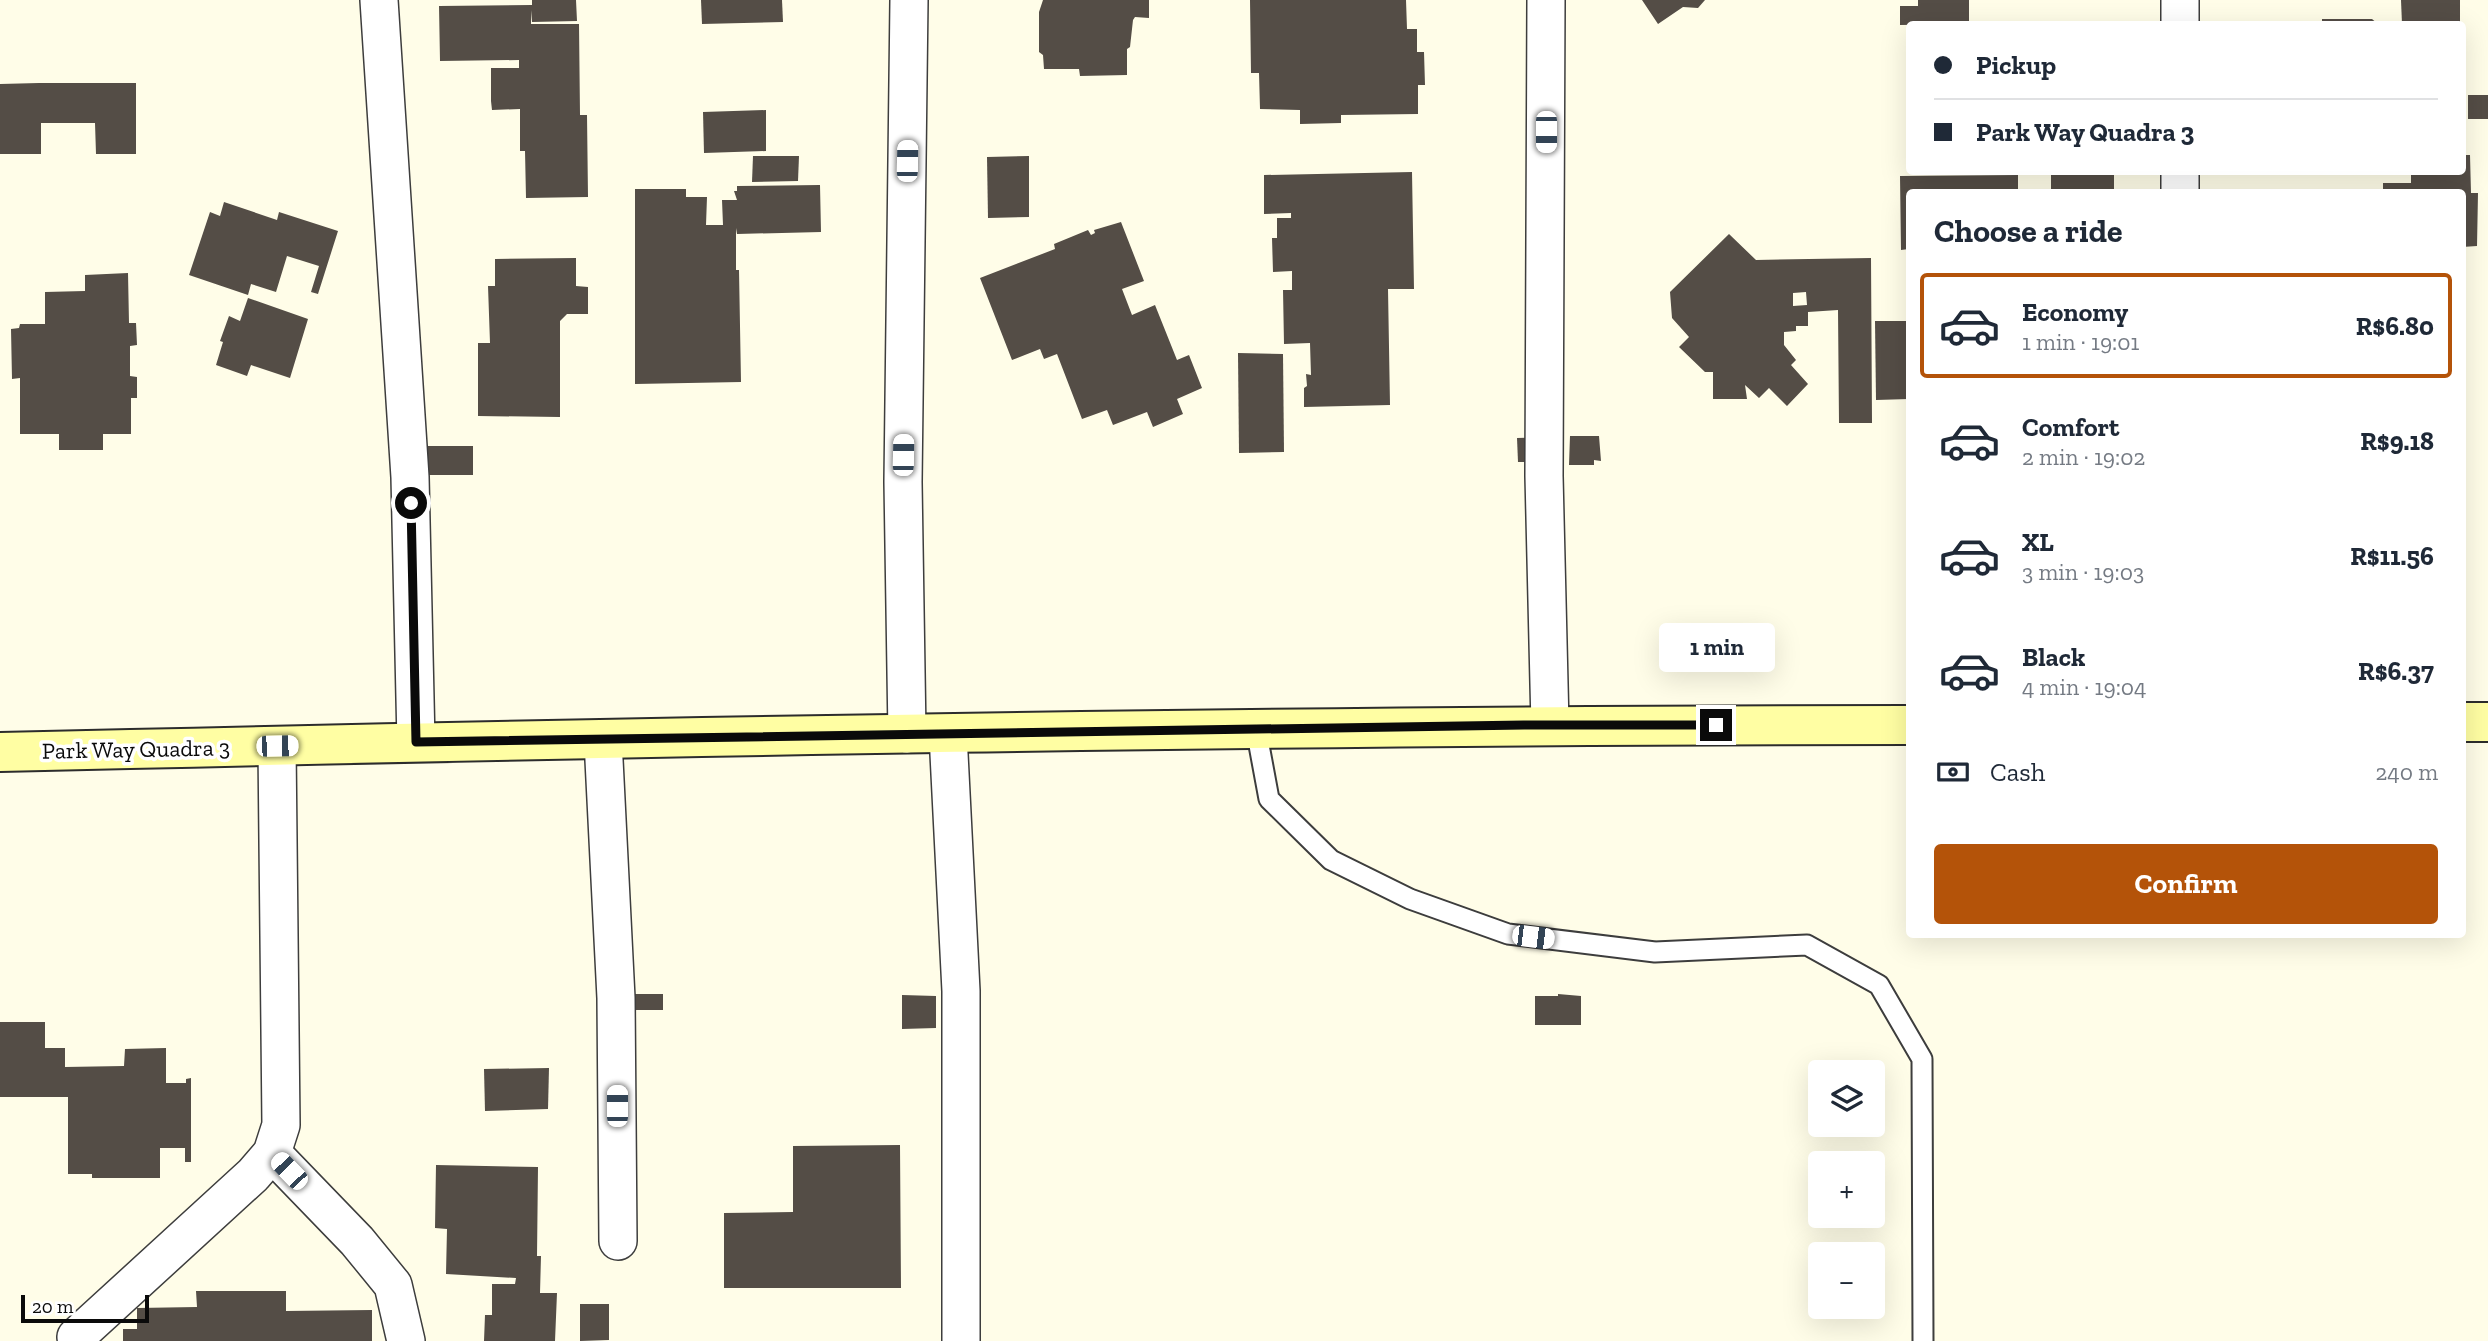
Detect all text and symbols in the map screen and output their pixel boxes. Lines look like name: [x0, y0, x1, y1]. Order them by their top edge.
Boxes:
text: Pickup: [1976, 49, 2056, 81]
car: [1536, 111, 1557, 153]
text: Park Way Quadra 3: [1976, 116, 2194, 148]
car: [897, 140, 918, 182]
text: Choose a ride: [1934, 212, 2122, 250]
icon: car: [1938, 294, 2001, 357]
text: Economy: [2022, 296, 2128, 328]
text: R$6.80: [2356, 310, 2434, 342]
text: 1 min · 19:01: [2022, 328, 2139, 356]
icon: car: [1938, 409, 2001, 472]
text: Comfort: [2022, 411, 2119, 443]
text: R$9.18: [2360, 425, 2434, 457]
car: [893, 434, 914, 476]
text: 2 min · 19:02: [2022, 443, 2145, 471]
route start: [395, 487, 427, 519]
icon: car: [1938, 524, 2001, 587]
text: XL: [2022, 526, 2054, 558]
text: R$11.56: [2350, 540, 2434, 572]
text: 3 min · 19:03: [2022, 558, 2144, 586]
callout: 1 min: [1658, 624, 1774, 672]
text: 1 min: [1690, 633, 1744, 661]
icon: car: [1938, 639, 2001, 702]
text: Black: [2022, 641, 2085, 673]
text: R$6.37: [2358, 655, 2434, 687]
text: 4 min · 19:04: [2022, 673, 2146, 701]
route end: [1700, 709, 1732, 741]
street label: Park Way Quadra 3: [42, 733, 230, 765]
car: [256, 735, 299, 757]
icon: cash: [1934, 753, 1972, 791]
text: Cash: [1990, 756, 2045, 788]
text: 240 m: [2375, 758, 2438, 786]
button: Confirm: [1934, 844, 2438, 924]
car: [1511, 924, 1556, 950]
map controls: [1808, 1060, 1885, 1319]
button: layers: [1808, 1060, 1885, 1137]
car: [607, 1085, 628, 1127]
car: [267, 1149, 312, 1193]
button: +: [1808, 1151, 1885, 1228]
button: −: [1808, 1242, 1885, 1319]
scale bar: [21, 1292, 149, 1324]
text: 20 m: [32, 1295, 73, 1318]

